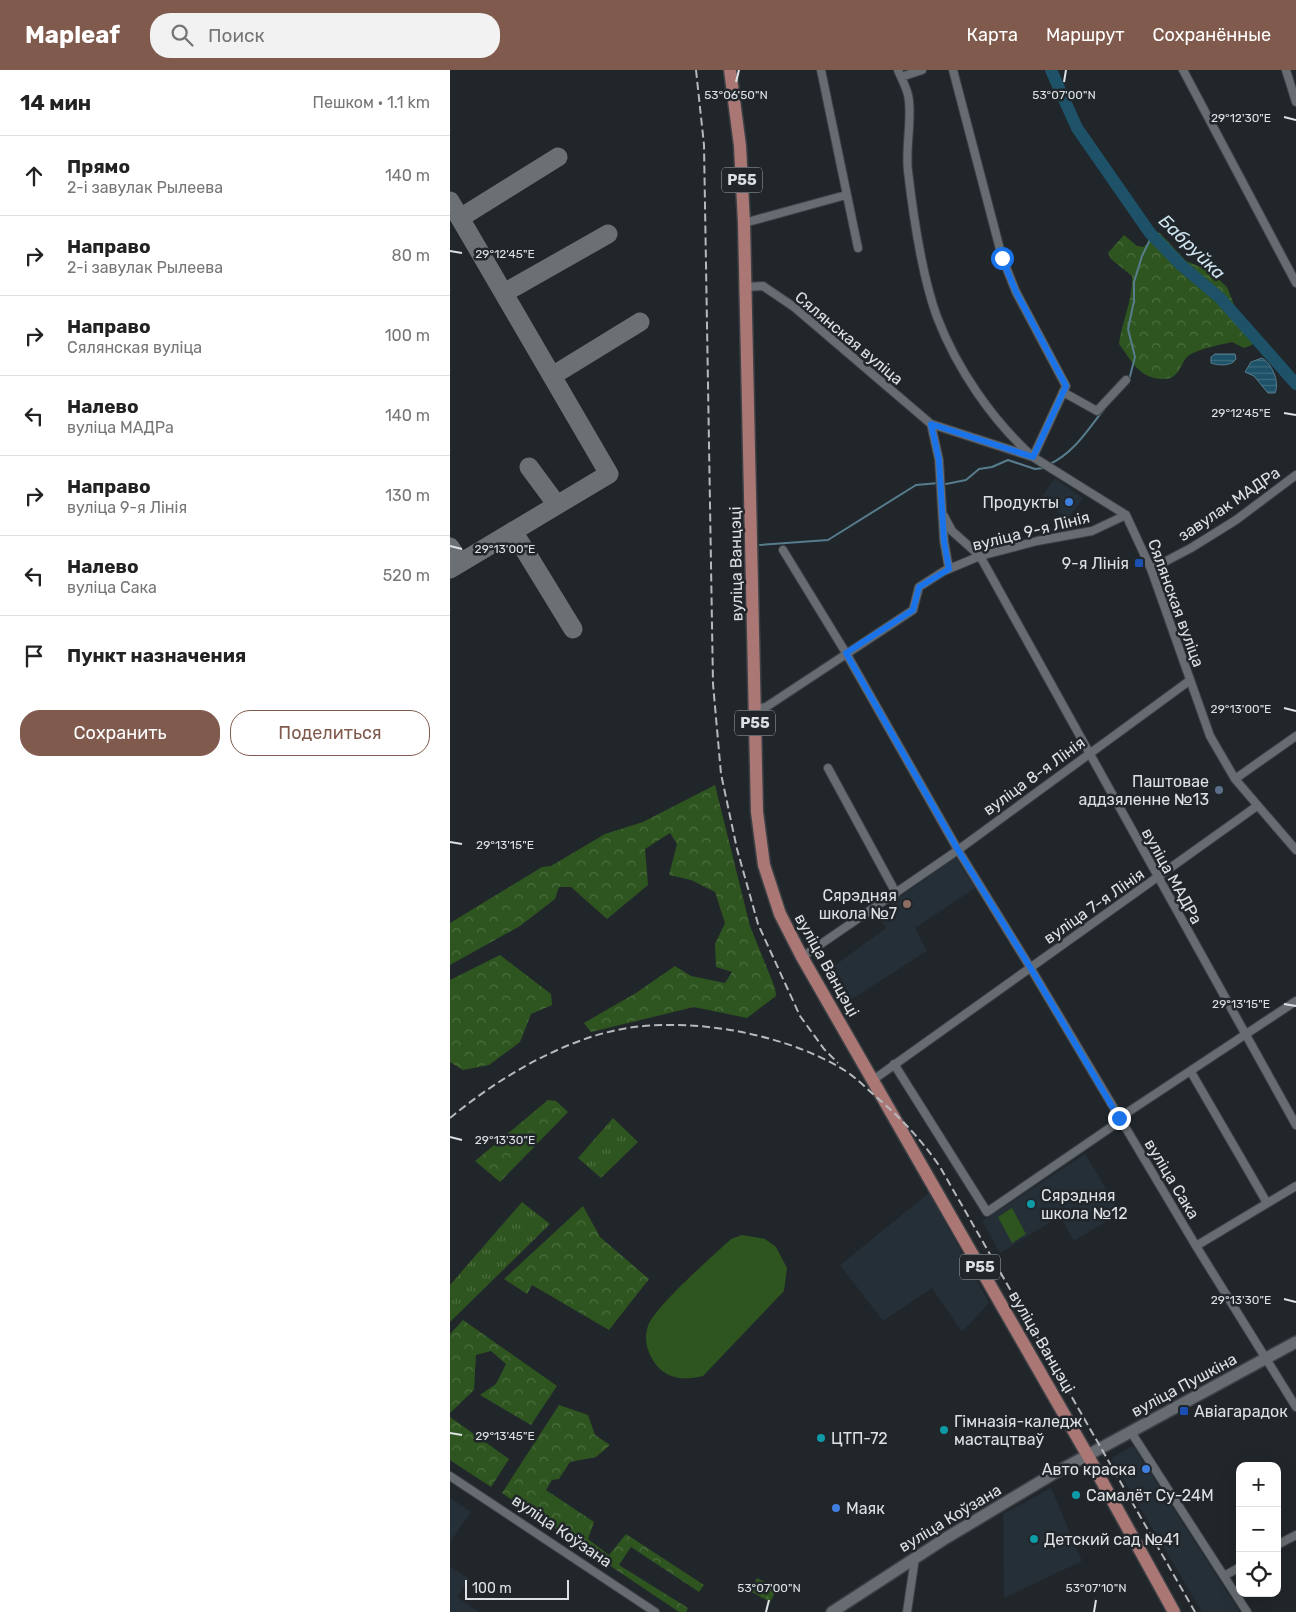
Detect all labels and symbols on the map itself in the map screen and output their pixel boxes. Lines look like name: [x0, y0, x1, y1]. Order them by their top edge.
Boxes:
text: 53°06'50"N: [704, 88, 768, 102]
text: 53°07'00"N: [1032, 88, 1096, 102]
text: 29°12'30"E: [1211, 111, 1271, 125]
road number: Р55: [722, 168, 762, 192]
water label: Бабруйка: [1154, 210, 1230, 284]
text: 29°12'45"E: [475, 247, 535, 261]
route start: [991, 247, 1014, 270]
street label: Сялянская вуліца: [791, 287, 907, 389]
text: 29°12'45"E: [1211, 406, 1271, 420]
street label: завулак МАДРа: [1174, 463, 1284, 545]
place label: Продукты: [982, 493, 1059, 512]
marker: Продукты: [1063, 496, 1075, 508]
street label: вуліца Ванцэці: [725, 506, 747, 622]
street label: вуліца 9-я Лінія: [970, 507, 1092, 555]
street label: Сялянская вуліца: [1144, 536, 1208, 670]
text: 29°13'00"E: [475, 542, 535, 556]
place label: 9-я Лінія: [1062, 554, 1129, 573]
marker: 9-я Лінія: [1133, 557, 1145, 569]
text: 29°13'00"E: [1211, 702, 1271, 716]
road number: Р55: [735, 710, 775, 736]
street label: вуліца 8-я Лінія: [979, 733, 1089, 819]
place label: Паштовае аддзяленне №13: [1078, 772, 1209, 809]
marker: Паштовае аддзяленне №13: [1213, 784, 1225, 796]
street label: вуліца МАДРа: [1138, 825, 1206, 927]
text: 29°13'15"E: [476, 838, 534, 852]
street label: вуліца 7-я Лінія: [1040, 864, 1148, 948]
place label: Сярэдняя школа №7: [819, 886, 897, 923]
marker: Сярэдняя школа №7: [901, 898, 913, 910]
street label: вуліца Ванцэці: [791, 910, 863, 1020]
text: 29°13'15"E: [1212, 997, 1270, 1011]
route end: [1108, 1107, 1131, 1130]
text: 29°13'30"E: [475, 1133, 535, 1147]
street label: вуліца Сака: [1141, 1136, 1203, 1222]
place label: Сярэдняя школа №12: [1041, 1186, 1128, 1223]
marker: Сярэдняя школа №12: [1025, 1198, 1037, 1210]
road number: Р55: [960, 1254, 1000, 1280]
street label: вуліца Ванцэці: [1005, 1288, 1079, 1396]
text: 29°13'30"E: [1211, 1293, 1271, 1307]
street label: вуліца Пушкіна: [1128, 1349, 1240, 1421]
place label: Авіагарадок: [1194, 1402, 1288, 1421]
marker: Авіагарадок: [1178, 1405, 1190, 1417]
place label: Гімназія-каледж мастацтваў: [954, 1412, 1082, 1449]
marker: Гімназія-каледж мастацтваў: [938, 1424, 950, 1436]
text: 29°13'45"E: [475, 1429, 535, 1443]
place label: ЦТП-72: [831, 1429, 888, 1448]
marker: ЦТП-72: [815, 1432, 827, 1444]
place label: Авто краска: [1042, 1460, 1136, 1479]
marker: Авто краска: [1140, 1463, 1152, 1475]
street label: вуліца Коўзана: [895, 1480, 1005, 1556]
place label: Самалёт Су-24М: [1086, 1486, 1214, 1505]
marker: Самалёт Су-24М: [1070, 1489, 1082, 1501]
street label: вуліца Коўзана: [509, 1491, 615, 1571]
place label: Маяк: [846, 1499, 885, 1518]
marker: Маяк: [830, 1502, 842, 1514]
place label: Детский сад №41: [1044, 1530, 1179, 1549]
marker: Детский сад №41: [1028, 1533, 1040, 1545]
scale bar: [465, 1577, 569, 1600]
text: 53°07'00"N: [737, 1581, 801, 1595]
text: 53°07'10"N: [1066, 1581, 1126, 1595]

